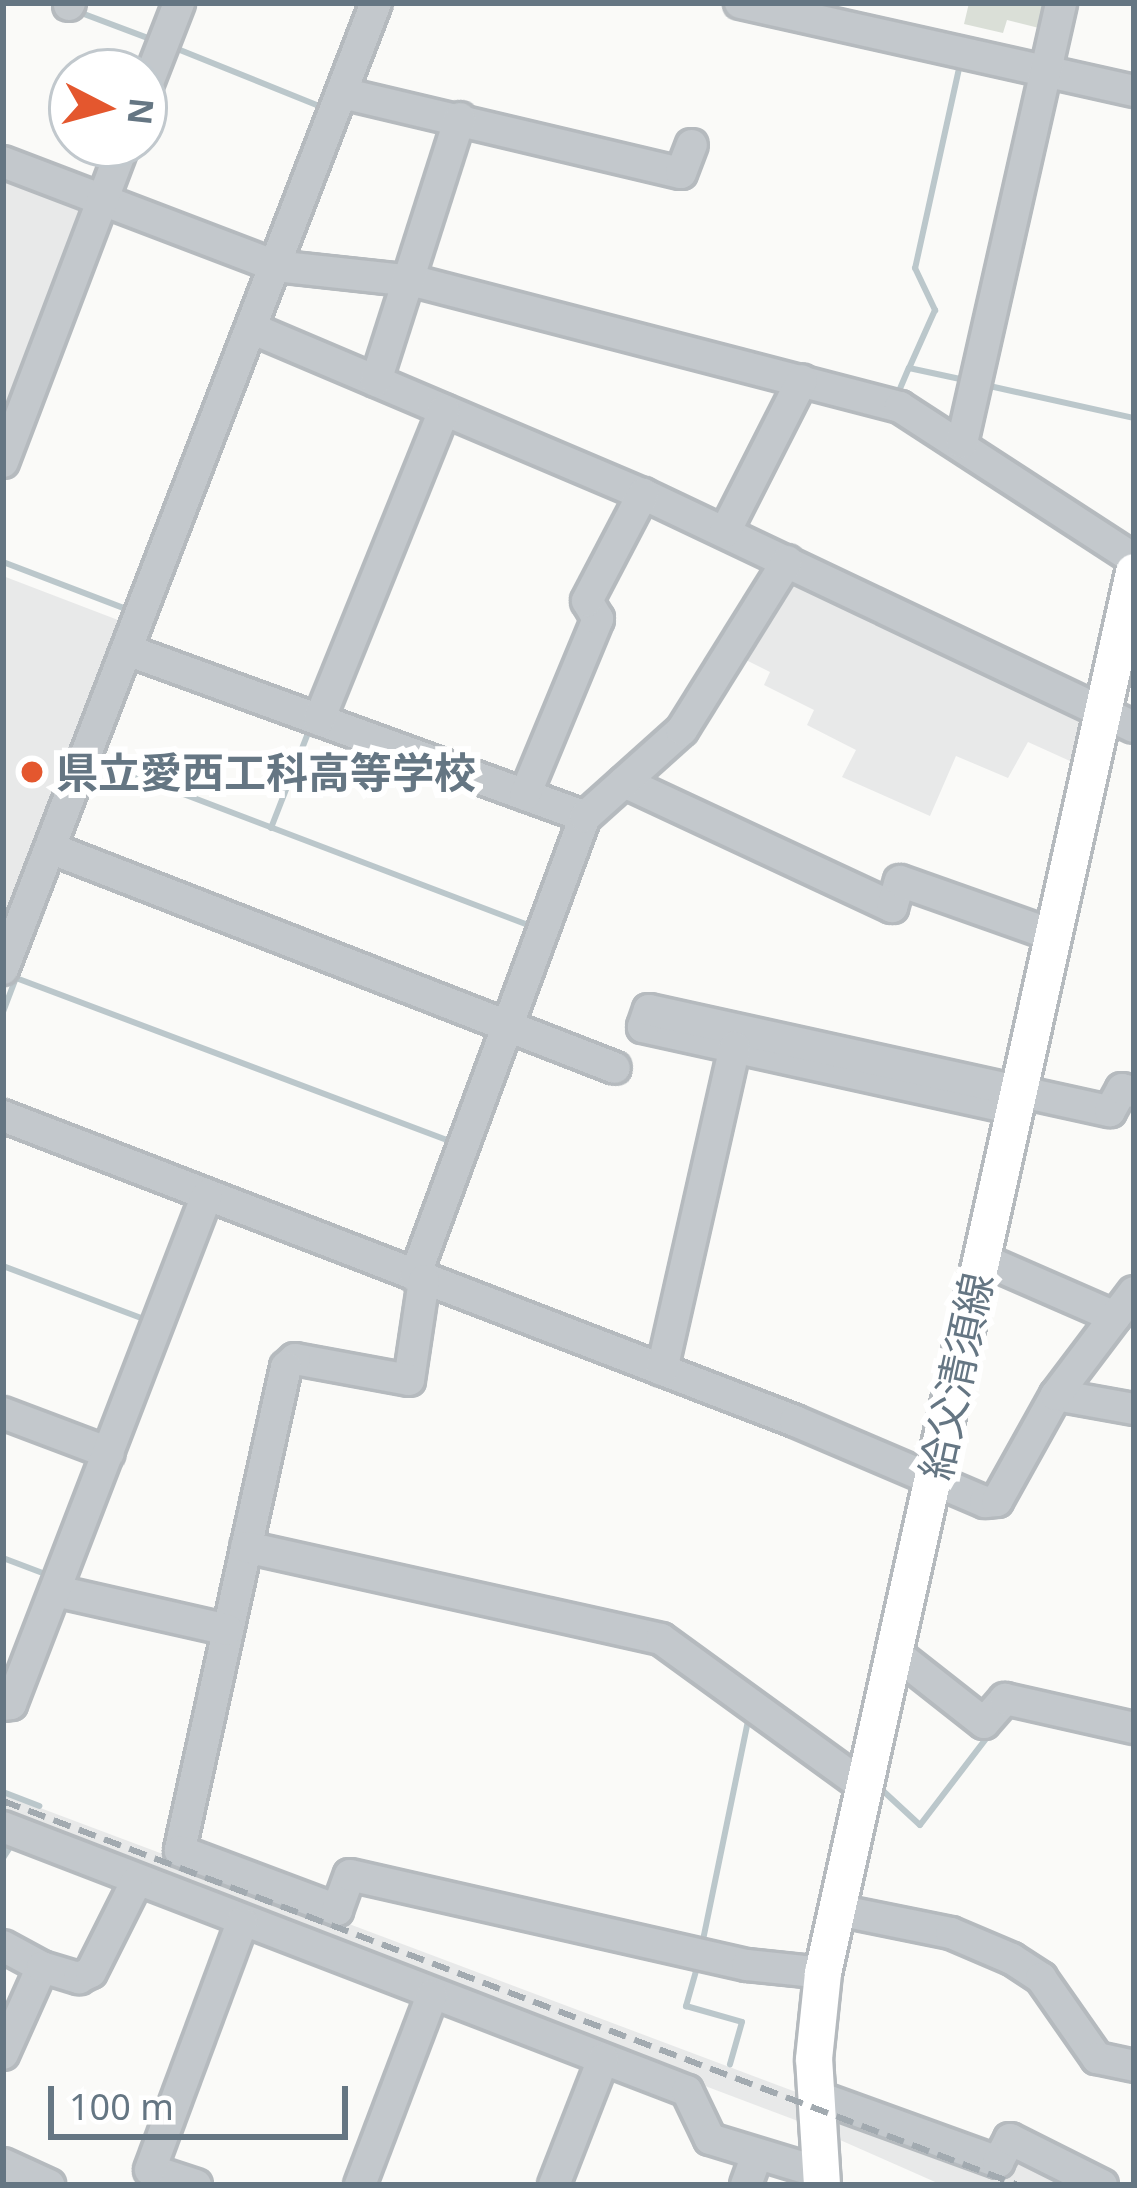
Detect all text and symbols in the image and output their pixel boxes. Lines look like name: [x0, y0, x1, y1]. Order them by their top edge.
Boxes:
north arrow: [48, 48, 168, 168]
text: N: [118, 96, 165, 127]
place label: 県立愛西工科高等学校: [56, 747, 476, 797]
marker: 県立愛西工科高等学校: [19, 759, 45, 785]
street label: 給父清須線: [910, 1268, 1002, 1484]
scale bar: [54, 2062, 354, 2136]
text: 100 m: [69, 2082, 174, 2131]

